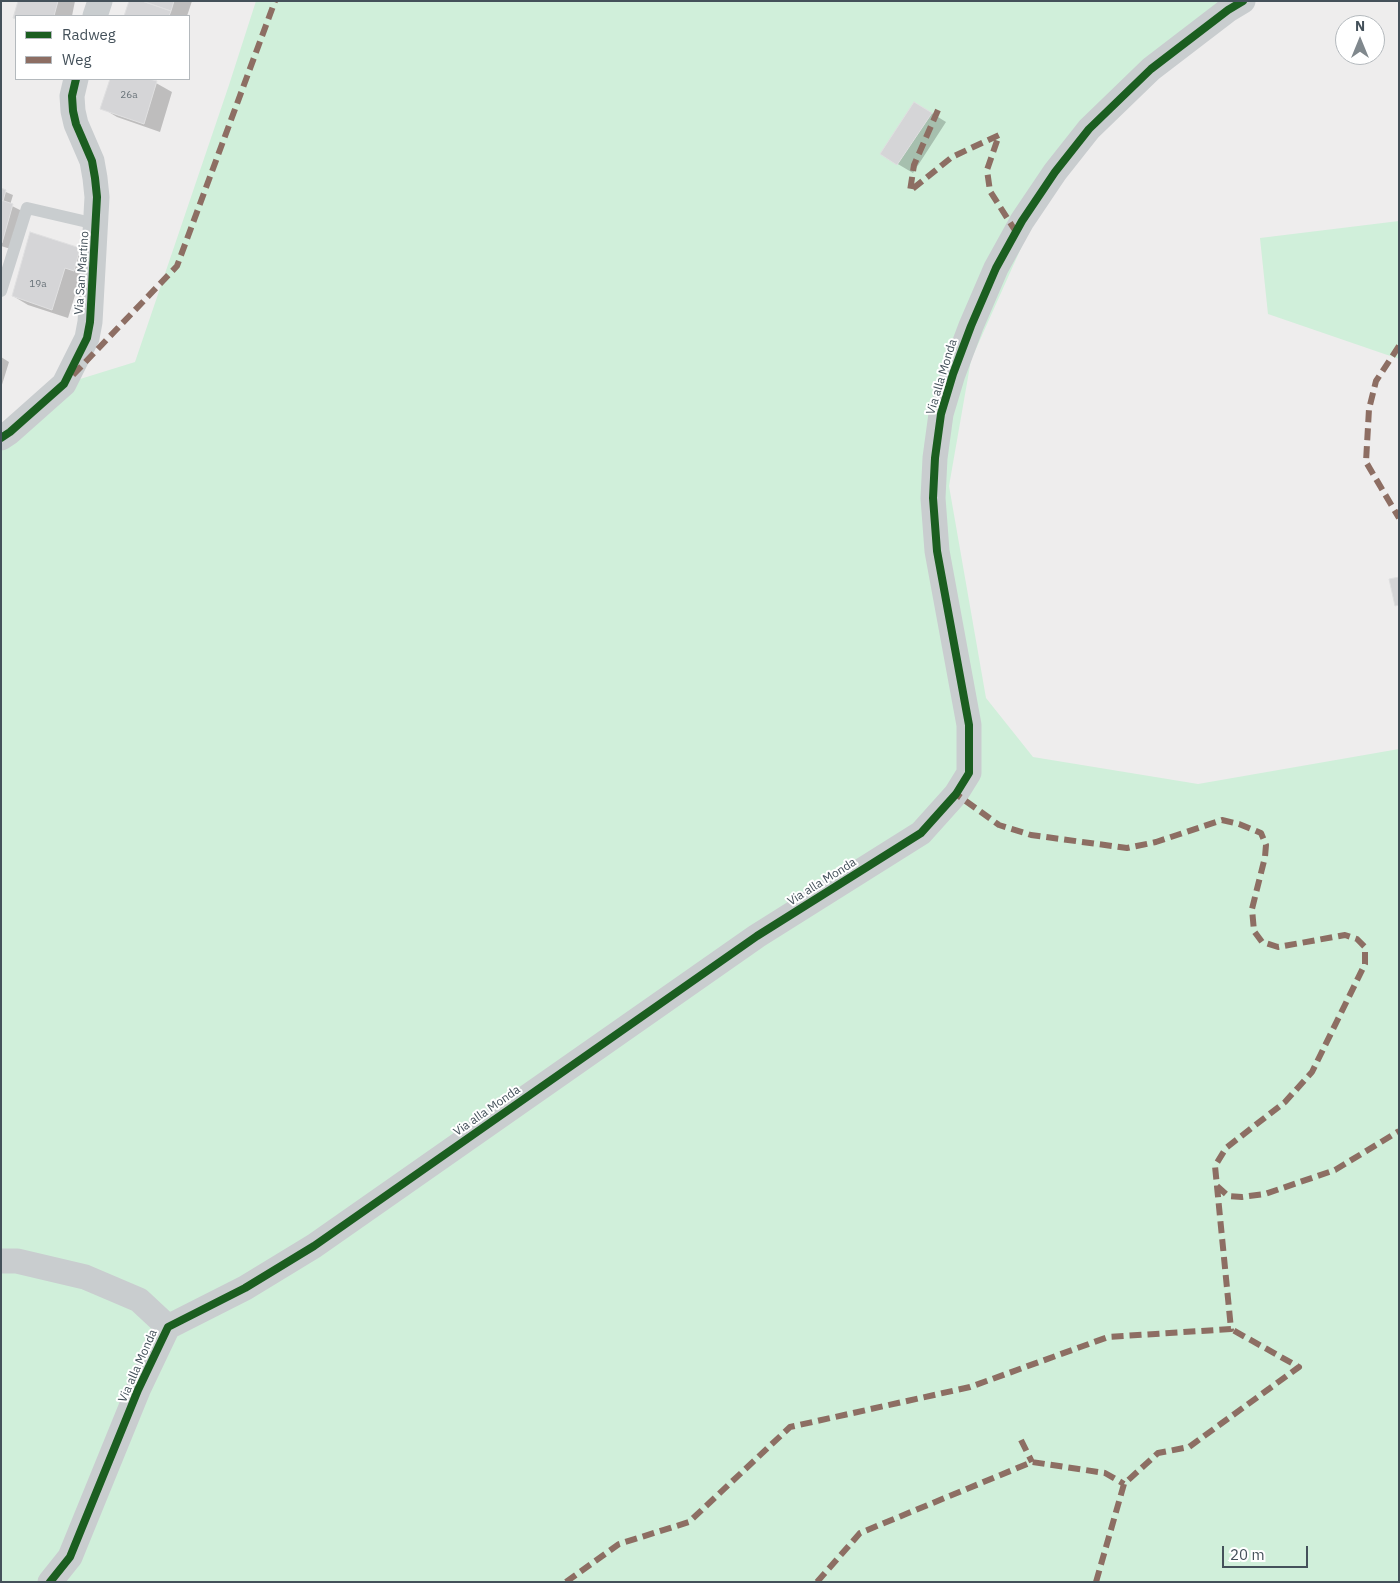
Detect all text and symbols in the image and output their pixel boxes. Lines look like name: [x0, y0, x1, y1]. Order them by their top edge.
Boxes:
legend: [15, 15, 190, 80]
north arrow: [1335, 15, 1385, 65]
text: N: [1355, 17, 1365, 35]
text: Radweg: [62, 25, 116, 44]
text: Weg: [62, 50, 91, 69]
house number: 26a: [120, 89, 138, 101]
street label: Via San Martino: [72, 231, 92, 315]
house number: 19a: [29, 278, 47, 290]
street label: Via alla Monda: [924, 337, 960, 417]
street label: Via alla Monda: [785, 855, 859, 909]
street label: Via alla Monda: [451, 1083, 523, 1139]
street label: Via alla Monda: [115, 1327, 161, 1405]
scale bar: [1225, 1536, 1311, 1568]
text: 20 m: [1230, 1545, 1265, 1564]

